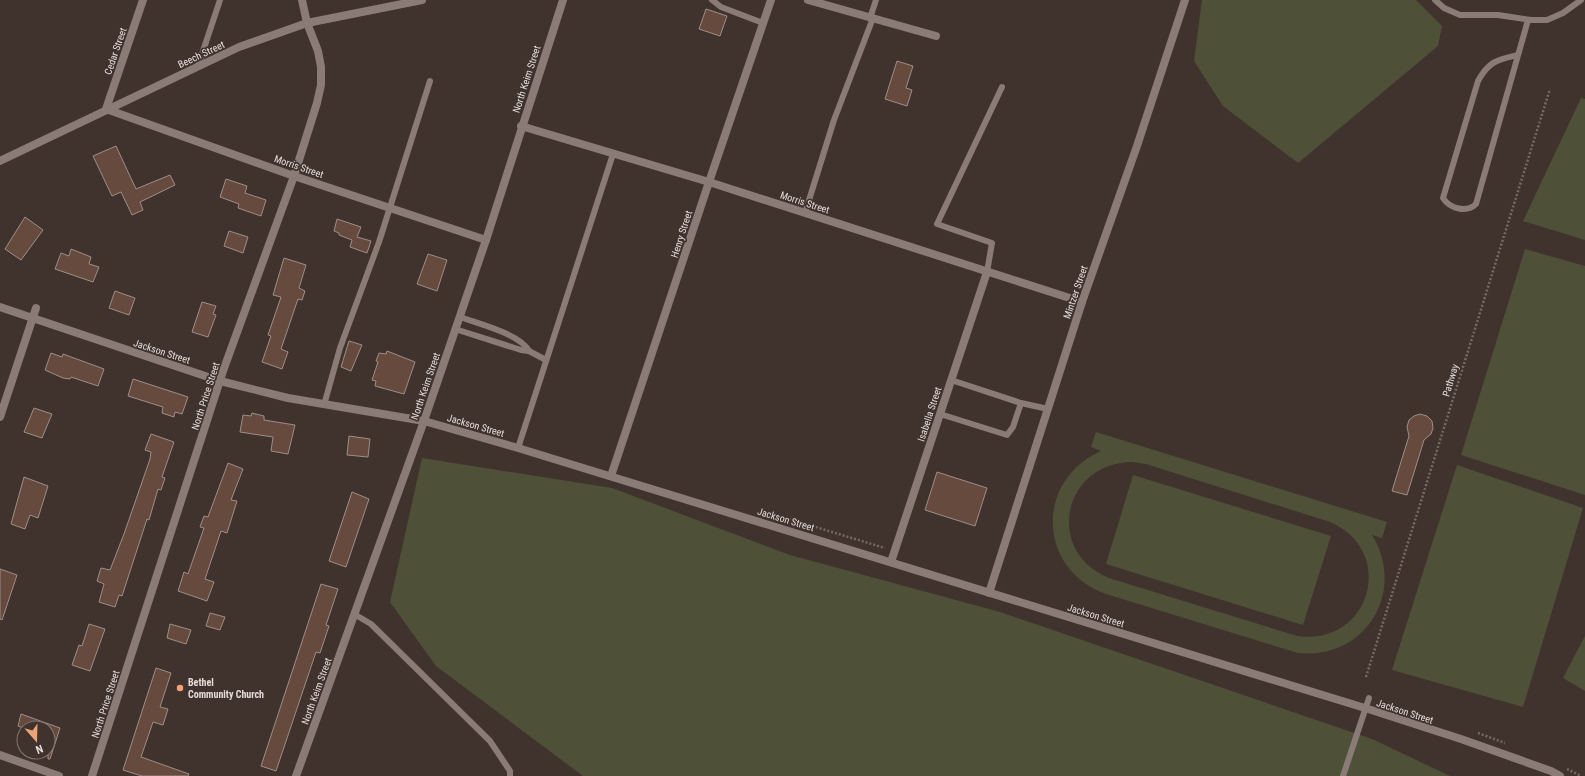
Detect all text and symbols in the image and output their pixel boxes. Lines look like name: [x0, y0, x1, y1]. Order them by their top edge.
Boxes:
street label: Cedar Street: [102, 26, 129, 76]
street label: Beech Street: [176, 39, 226, 70]
street label: North Keim Street: [510, 44, 543, 114]
street label: Morris Street: [273, 153, 325, 180]
street label: Morris Street: [779, 189, 831, 216]
street label: Henry Street: [669, 209, 694, 259]
street label: Mintzer Street: [1061, 264, 1090, 320]
street label: Jackson Street: [132, 337, 192, 366]
street label: North Keim Street: [409, 351, 442, 421]
street label: North Price Street: [189, 361, 222, 431]
street label: Pathway: [1440, 363, 1461, 398]
street label: Isabella Street: [916, 386, 943, 443]
street label: Jackson Street: [446, 412, 506, 439]
street label: Jackson Street: [756, 506, 816, 533]
street label: Jackson Street: [1066, 602, 1126, 629]
street label: North Keim Street: [299, 656, 334, 726]
street label: North Price Street: [89, 669, 122, 739]
place label: Bethel Community Church: [188, 677, 264, 700]
marker: Bethel Community Church: [175, 683, 185, 693]
street label: Jackson Street: [1375, 697, 1435, 726]
north arrow: [16, 720, 56, 760]
text: N: [34, 742, 45, 756]

